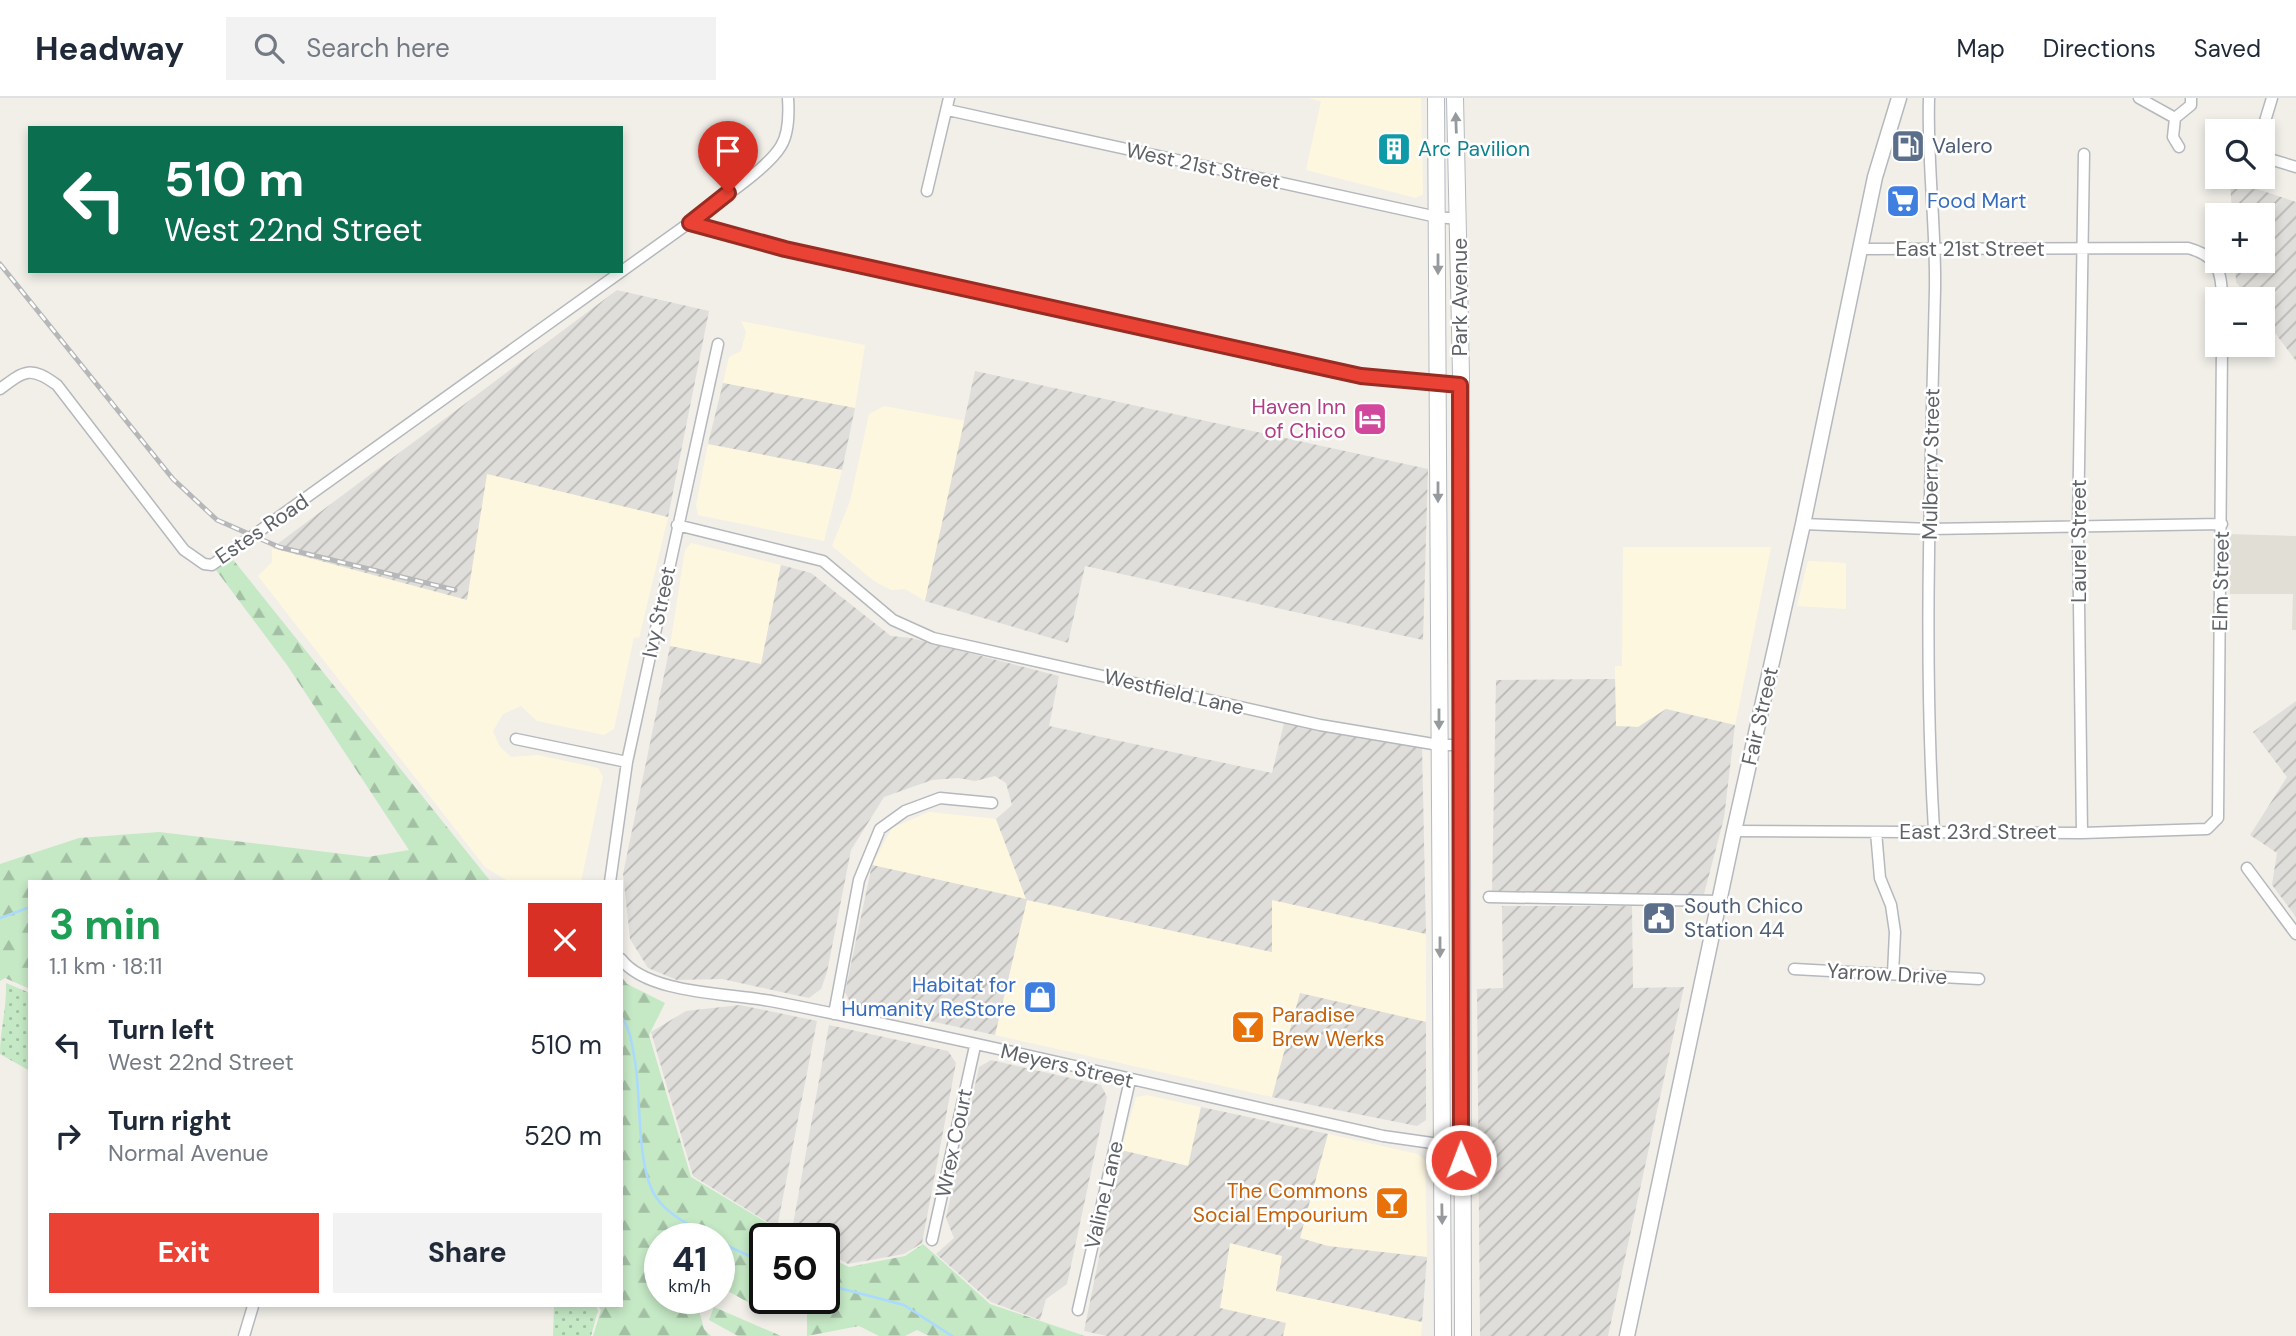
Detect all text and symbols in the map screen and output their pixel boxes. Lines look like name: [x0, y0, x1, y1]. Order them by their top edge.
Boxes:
search box: [226, 17, 716, 80]
text: Headway: [35, 27, 184, 70]
icon: search: [250, 29, 288, 67]
text: Search here: [306, 31, 450, 65]
text: Map: [1957, 33, 2005, 64]
text: Directions: [2043, 33, 2156, 64]
text: Saved: [2194, 33, 2261, 64]
one-way arrow: [1450, 112, 1461, 134]
map controls: [2205, 119, 2275, 357]
button: search: [2205, 119, 2275, 189]
pin: [698, 121, 758, 193]
fuel station icon: Valero: [1889, 127, 1927, 165]
building icon: Arc Pavilion: [1375, 130, 1413, 168]
icon: arrive: [709, 132, 747, 170]
place label: Valero: [1932, 132, 1993, 160]
place label: Arc Pavilion: [1418, 135, 1530, 163]
street label: West 21st Street: [1123, 136, 1283, 196]
text: 510 m: [164, 147, 304, 211]
icon: left: [49, 154, 140, 245]
supermarket icon: Food Mart: [1884, 182, 1922, 220]
place label: Food Mart: [1927, 187, 2027, 215]
button: +: [2205, 203, 2275, 273]
text: West 22nd Street: [164, 209, 422, 251]
street label: East 21st Street: [1895, 235, 2045, 263]
street label: Park Avenue: [1446, 238, 1474, 356]
one-way arrow: [1432, 253, 1443, 275]
button: −: [2205, 287, 2275, 357]
street label: Mulberry Street: [1916, 388, 1946, 540]
place label: Haven Inn of Chico: [1252, 393, 1346, 445]
hotel icon: Haven Inn of Chico: [1351, 400, 1389, 438]
street label: Laurel Street: [2065, 479, 2093, 603]
one-way arrow: [1432, 481, 1444, 503]
street label: Estes Road: [210, 488, 314, 570]
street label: Elm Street: [2206, 531, 2236, 631]
street label: Ivy Street: [636, 564, 682, 660]
street label: Westfield Lane: [1101, 662, 1247, 722]
street label: Fair Street: [1735, 664, 1785, 768]
one-way arrow: [1433, 708, 1445, 730]
street label: East 23rd Street: [1899, 818, 2057, 846]
place label: South Chico Station 44: [1684, 892, 1803, 944]
text: 3 min: [49, 897, 161, 952]
public building icon: South Chico Station 44: [1640, 899, 1678, 937]
button: close: [528, 903, 602, 977]
one-way arrow: [1434, 936, 1446, 958]
text: 1.1 km · 18:11: [49, 951, 163, 981]
street label: Yarrow Drive: [1826, 957, 1948, 991]
place label: Habitat for Humanity ReStore: [841, 971, 1016, 1023]
shop icon: Habitat for Humanity ReStore: [1021, 978, 1059, 1016]
place label: Paradise Brew Werks: [1272, 1001, 1385, 1053]
bar icon: Paradise Brew Werks: [1229, 1008, 1267, 1046]
text: Turn left: [108, 1013, 215, 1047]
icon: left: [49, 1026, 87, 1064]
text: 510 m: [530, 1028, 602, 1062]
street label: Meyers Street: [998, 1037, 1136, 1095]
text: West 22nd Street: [108, 1047, 294, 1077]
street label: Wrex Court: [929, 1086, 979, 1200]
text: Turn right: [108, 1104, 232, 1138]
icon: right: [49, 1117, 87, 1155]
text: 520 m: [524, 1119, 602, 1153]
position arrow: [1424, 1123, 1498, 1197]
text: Normal Avenue: [108, 1138, 268, 1168]
street label: Valine Lane: [1078, 1138, 1130, 1252]
place label: The Commons Social Empourium: [1193, 1177, 1368, 1229]
bar icon: The Commons Social Empourium: [1373, 1184, 1411, 1222]
one-way arrow: [1436, 1203, 1448, 1225]
button: Exit: [49, 1213, 319, 1293]
button: Share: [333, 1213, 602, 1293]
speed limit sign: 50: [749, 1223, 840, 1314]
text: 41: [672, 1236, 707, 1282]
text: km/h: [668, 1274, 711, 1298]

